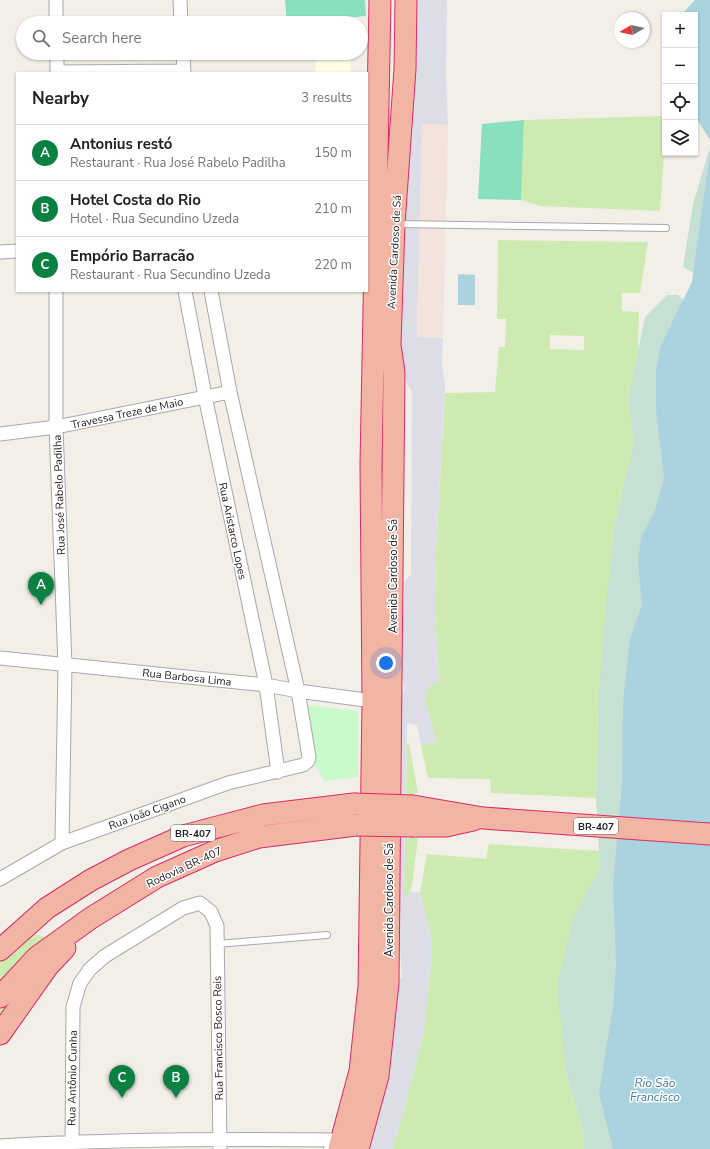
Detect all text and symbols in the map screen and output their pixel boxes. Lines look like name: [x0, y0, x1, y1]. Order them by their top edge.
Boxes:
north arrow: [614, 12, 650, 48]
map controls: [662, 12, 698, 156]
button: +: [662, 12, 698, 48]
search box: [16, 16, 368, 60]
icon: search: [30, 27, 52, 49]
text: Search here: [62, 28, 142, 48]
button: −: [662, 48, 698, 84]
button: locate: [662, 84, 698, 120]
text: Nearby: [32, 87, 89, 110]
text: 3 results: [301, 89, 352, 107]
button: layers: [662, 120, 698, 156]
text: Antonius restó: [70, 134, 172, 154]
text: A: [40, 144, 50, 162]
text: 150 m: [314, 144, 352, 162]
text: Restaurant · Rua José Rabelo Padilha: [70, 154, 286, 172]
text: Hotel Costa do Rio: [70, 190, 201, 210]
street label: Avenida Cardoso de Sá: [384, 194, 405, 310]
text: B: [41, 200, 49, 218]
text: 210 m: [314, 200, 352, 218]
text: Hotel · Rua Secundino Uzeda: [70, 210, 239, 228]
text: Empório Barracão: [70, 246, 194, 266]
text: C: [41, 256, 49, 274]
text: 220 m: [314, 256, 352, 274]
text: Restaurant · Rua Secundino Uzeda: [70, 266, 271, 284]
street label: Travessa Treze de Maio: [70, 394, 185, 433]
street label: Rua José Rabelo Padilha: [50, 434, 69, 555]
street label: Rua Aristarco Lopes: [215, 481, 250, 581]
street label: Avenida Cardoso de Sá: [386, 519, 401, 633]
pin: A: [28, 572, 54, 605]
your location: [376, 653, 396, 673]
street label: Rua Barbosa Lima: [142, 665, 232, 690]
street label: Rua João Cigano: [106, 792, 188, 833]
road number: BR-407: [574, 818, 618, 834]
road number: BR-407: [171, 825, 215, 841]
street label: Rodovia BR-407: [144, 843, 224, 892]
street label: Avenida Cardoso de Sá: [382, 843, 397, 957]
street label: Rua Francisco Bosco Reis: [210, 976, 227, 1100]
street label: Rua Antônio Cunha: [64, 1030, 81, 1126]
pin: C: [109, 1065, 135, 1098]
pin: B: [163, 1065, 189, 1098]
water label: Rio São Francisco: [630, 1075, 680, 1105]

